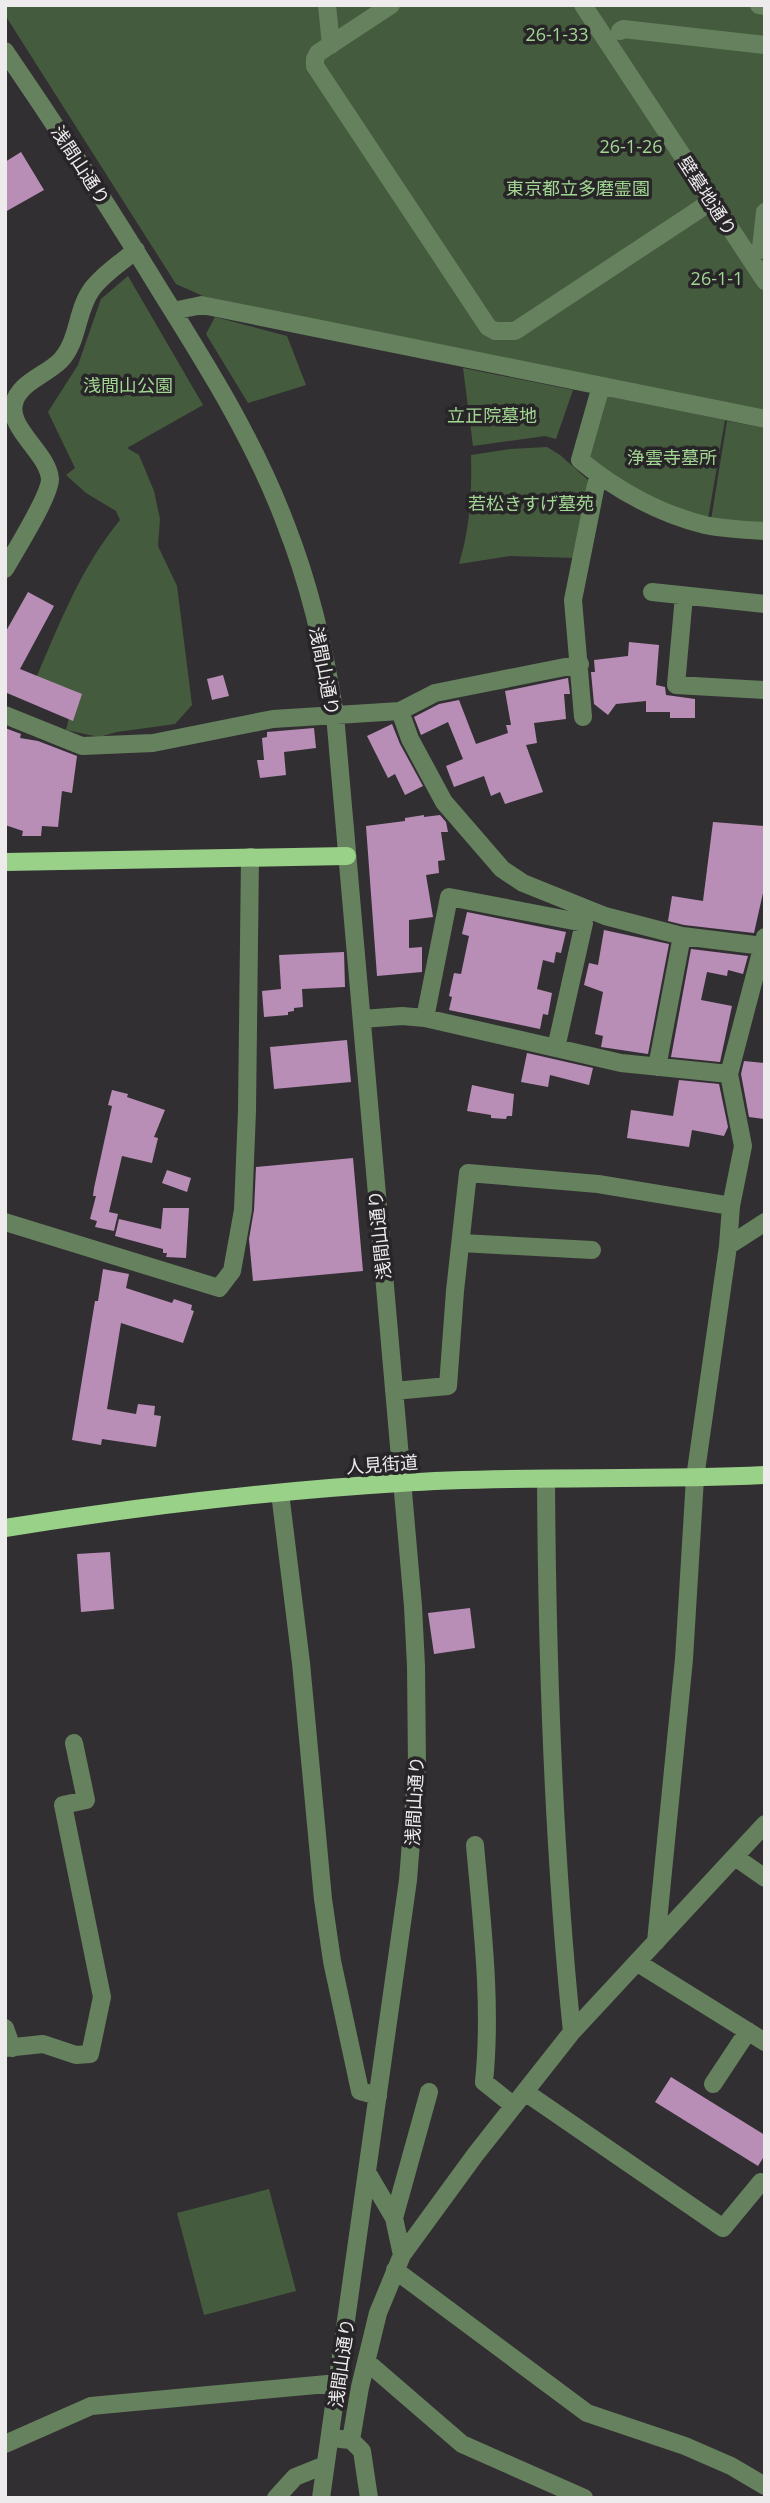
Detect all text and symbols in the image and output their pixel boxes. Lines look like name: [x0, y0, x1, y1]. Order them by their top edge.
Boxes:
park label: 26-1-33: [525, 22, 589, 46]
street label: 浅間山通り: [46, 121, 116, 209]
park label: 26-1-26: [599, 134, 663, 158]
street label: 壁墓地通り: [673, 152, 743, 240]
park label: 東京都立多磨霊園: [506, 176, 650, 200]
park label: 26-1-1: [691, 266, 743, 290]
park label: 浅間山公園: [83, 373, 173, 397]
park label: 立正院墓地: [447, 403, 537, 427]
park label: 浄雲寺墓所: [627, 445, 717, 469]
park label: 若松きすげ墓苑: [468, 491, 594, 515]
street label: 浅間山通り: [305, 625, 345, 717]
street label: 浅間山通り: [362, 1189, 396, 1281]
street label: 人見街道: [345, 1450, 419, 1478]
street label: 浅間山通り: [400, 1755, 428, 1847]
street label: 浅間山通り: [323, 2317, 359, 2409]

